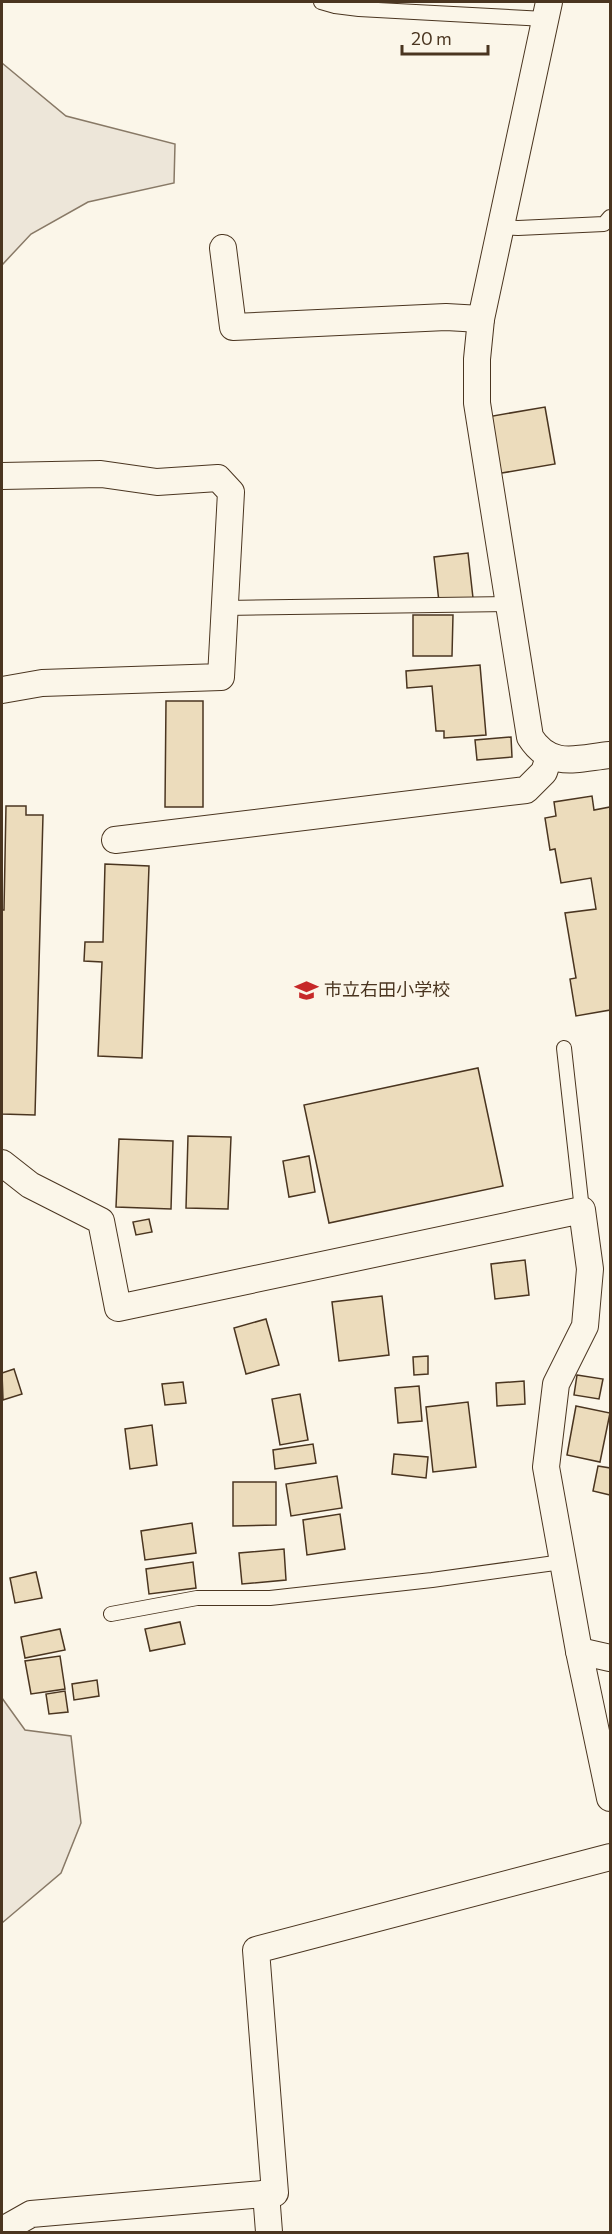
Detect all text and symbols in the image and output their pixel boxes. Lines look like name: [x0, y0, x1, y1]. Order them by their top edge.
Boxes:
scale bar: [402, 18, 488, 56]
text: 20 m: [411, 27, 452, 49]
school or university icon: 市立右田小学校: [293, 977, 319, 1003]
place label: 市立右田小学校: [324, 978, 450, 1000]

